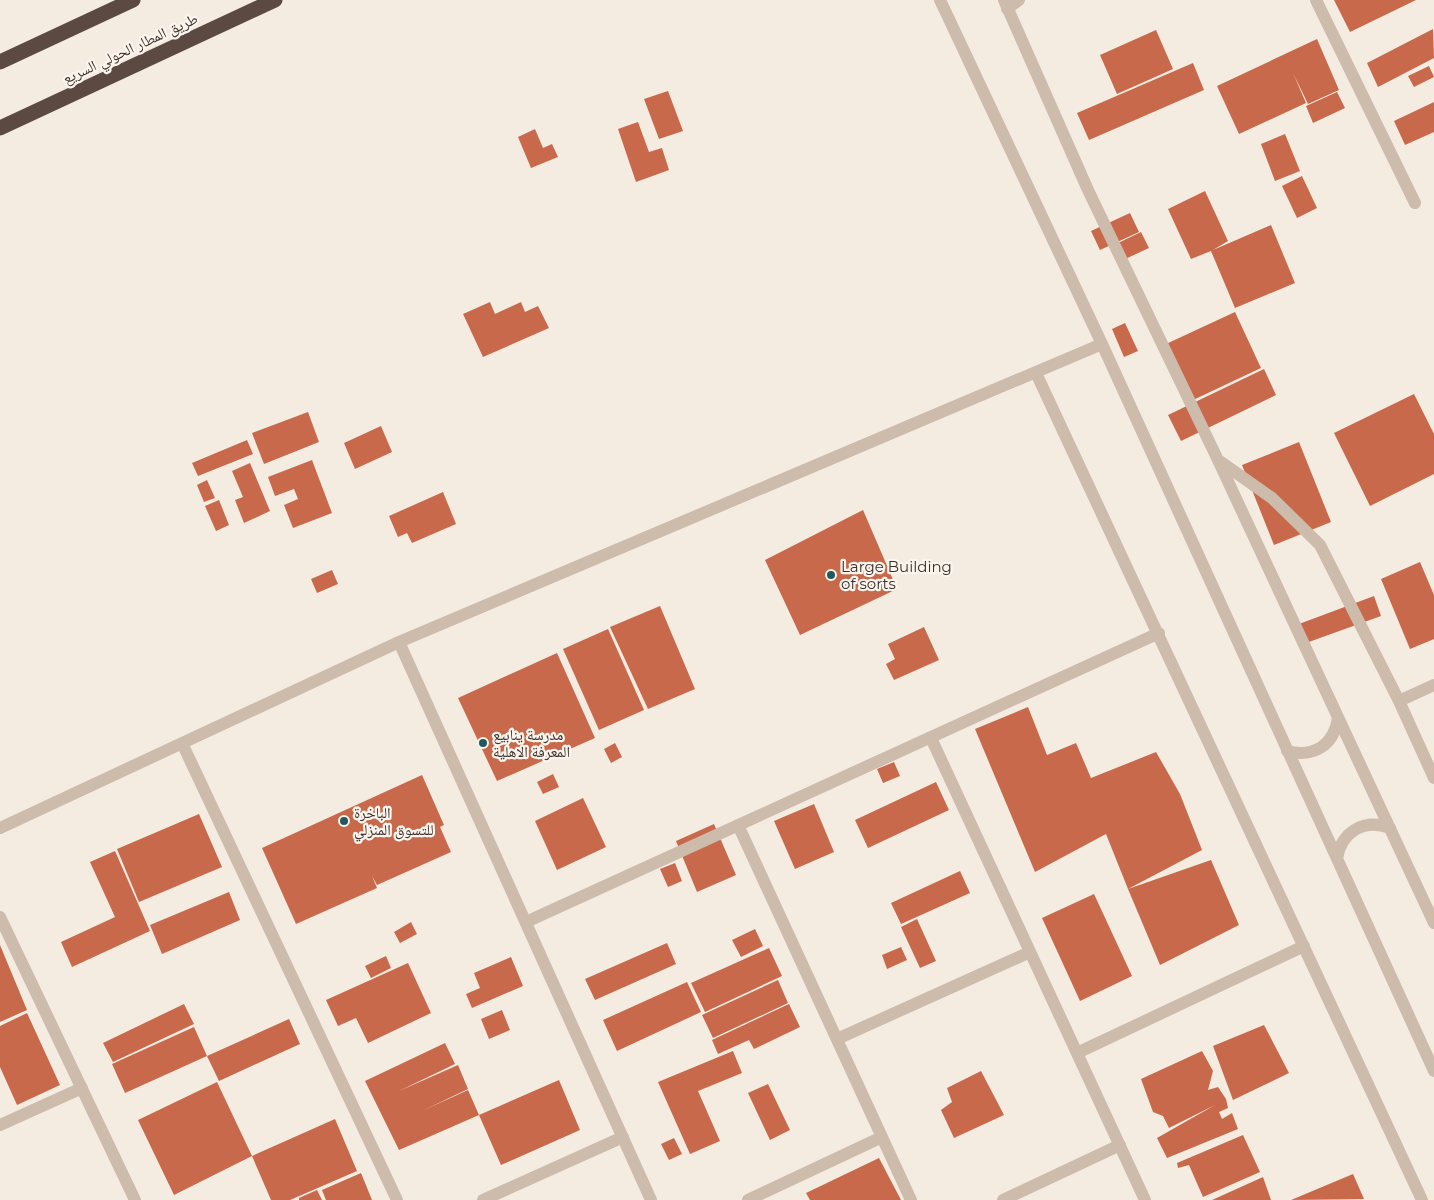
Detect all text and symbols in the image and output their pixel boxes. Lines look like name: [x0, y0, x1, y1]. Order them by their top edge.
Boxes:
street label: طريق المطار الحولي السريع: [59, 8, 202, 90]
place label: Large Building of sorts: [841, 557, 952, 593]
marker: Large Building of sorts: [825, 569, 837, 581]
place label: مدرسة ينابيع المعرفة الاهلية: [493, 725, 570, 761]
marker: مدرسة ينابيع المعرفة الاهلية: [477, 737, 489, 749]
place label: الباخرة للتسوق المنزلي: [354, 803, 434, 841]
marker: الباخرة للتسوق المنزلي: [338, 815, 350, 827]

